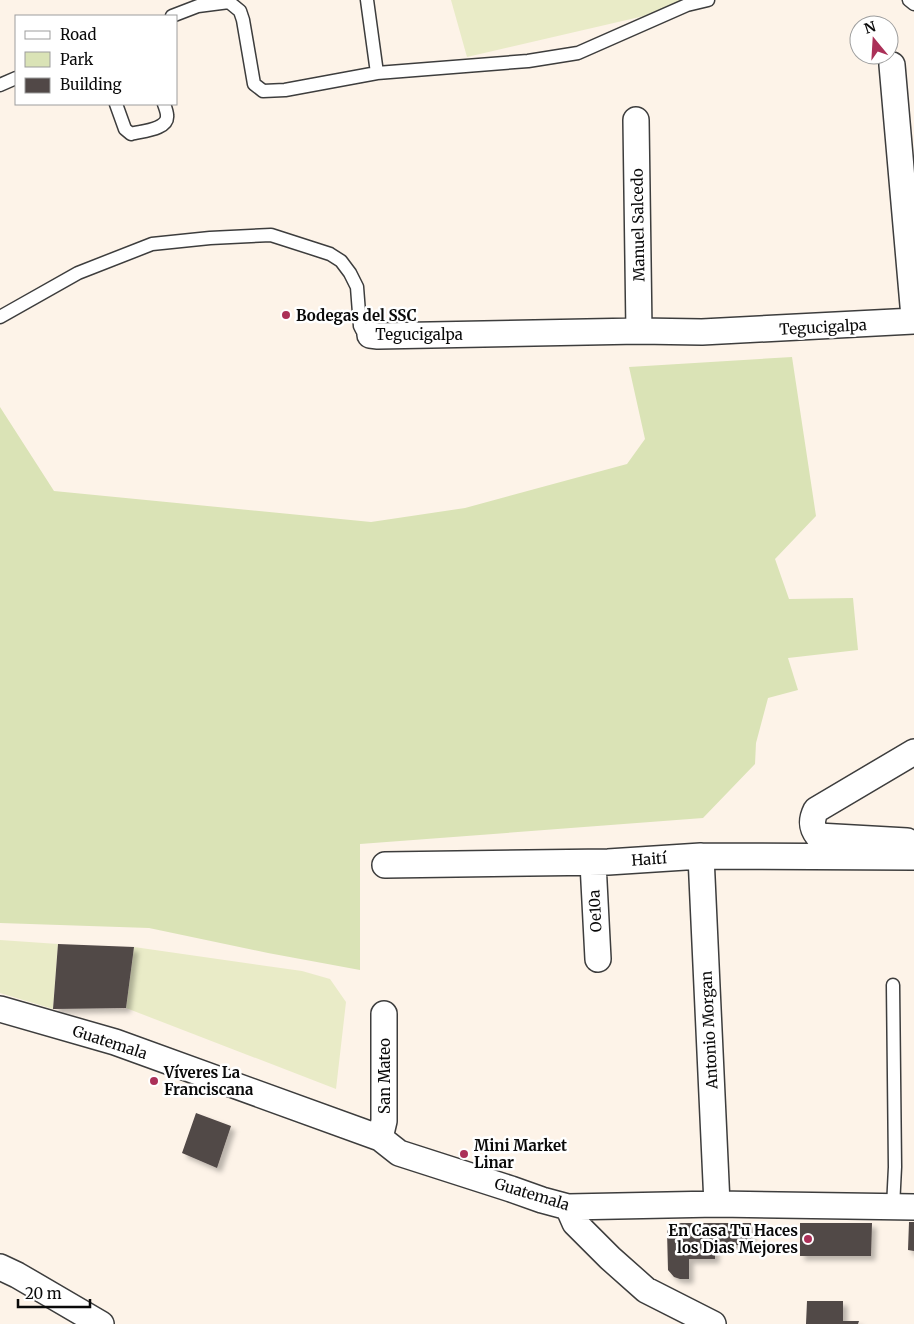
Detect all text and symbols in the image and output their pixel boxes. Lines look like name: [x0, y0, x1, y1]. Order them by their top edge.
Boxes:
legend: [15, 15, 178, 105]
north arrow: [849, 15, 899, 65]
text: N: [862, 17, 878, 38]
text: Road: [60, 25, 96, 44]
text: Park: [60, 50, 94, 69]
text: Building: [60, 75, 122, 94]
street label: Manuel Salcedo: [628, 168, 648, 282]
place label: Bodegas del SSC: [296, 306, 417, 325]
marker: Bodegas del SSC: [280, 309, 292, 321]
street label: Tegucigalpa: [779, 315, 867, 339]
street label: Tegucigalpa: [375, 325, 463, 344]
street label: Haití: [631, 848, 669, 870]
street label: Oe10a: [584, 889, 606, 933]
street label: Antonio Morgan: [696, 970, 722, 1091]
street label: Guatemala: [70, 1021, 150, 1063]
street label: San Mateo: [375, 1038, 394, 1114]
place label: Víveres La Franciscana: [163, 1063, 254, 1099]
marker: Víveres La Franciscana: [148, 1075, 160, 1087]
place label: Mini Market Linar: [474, 1136, 567, 1172]
marker: Mini Market Linar: [458, 1148, 470, 1160]
street label: Guatemala: [492, 1174, 572, 1214]
place label: En Casa Tu Haces los Dias Mejores: [668, 1221, 798, 1257]
marker: En Casa Tu Haces los Dias Mejores: [802, 1233, 814, 1245]
scale bar: [18, 1276, 90, 1308]
text: 20 m: [25, 1284, 62, 1303]

